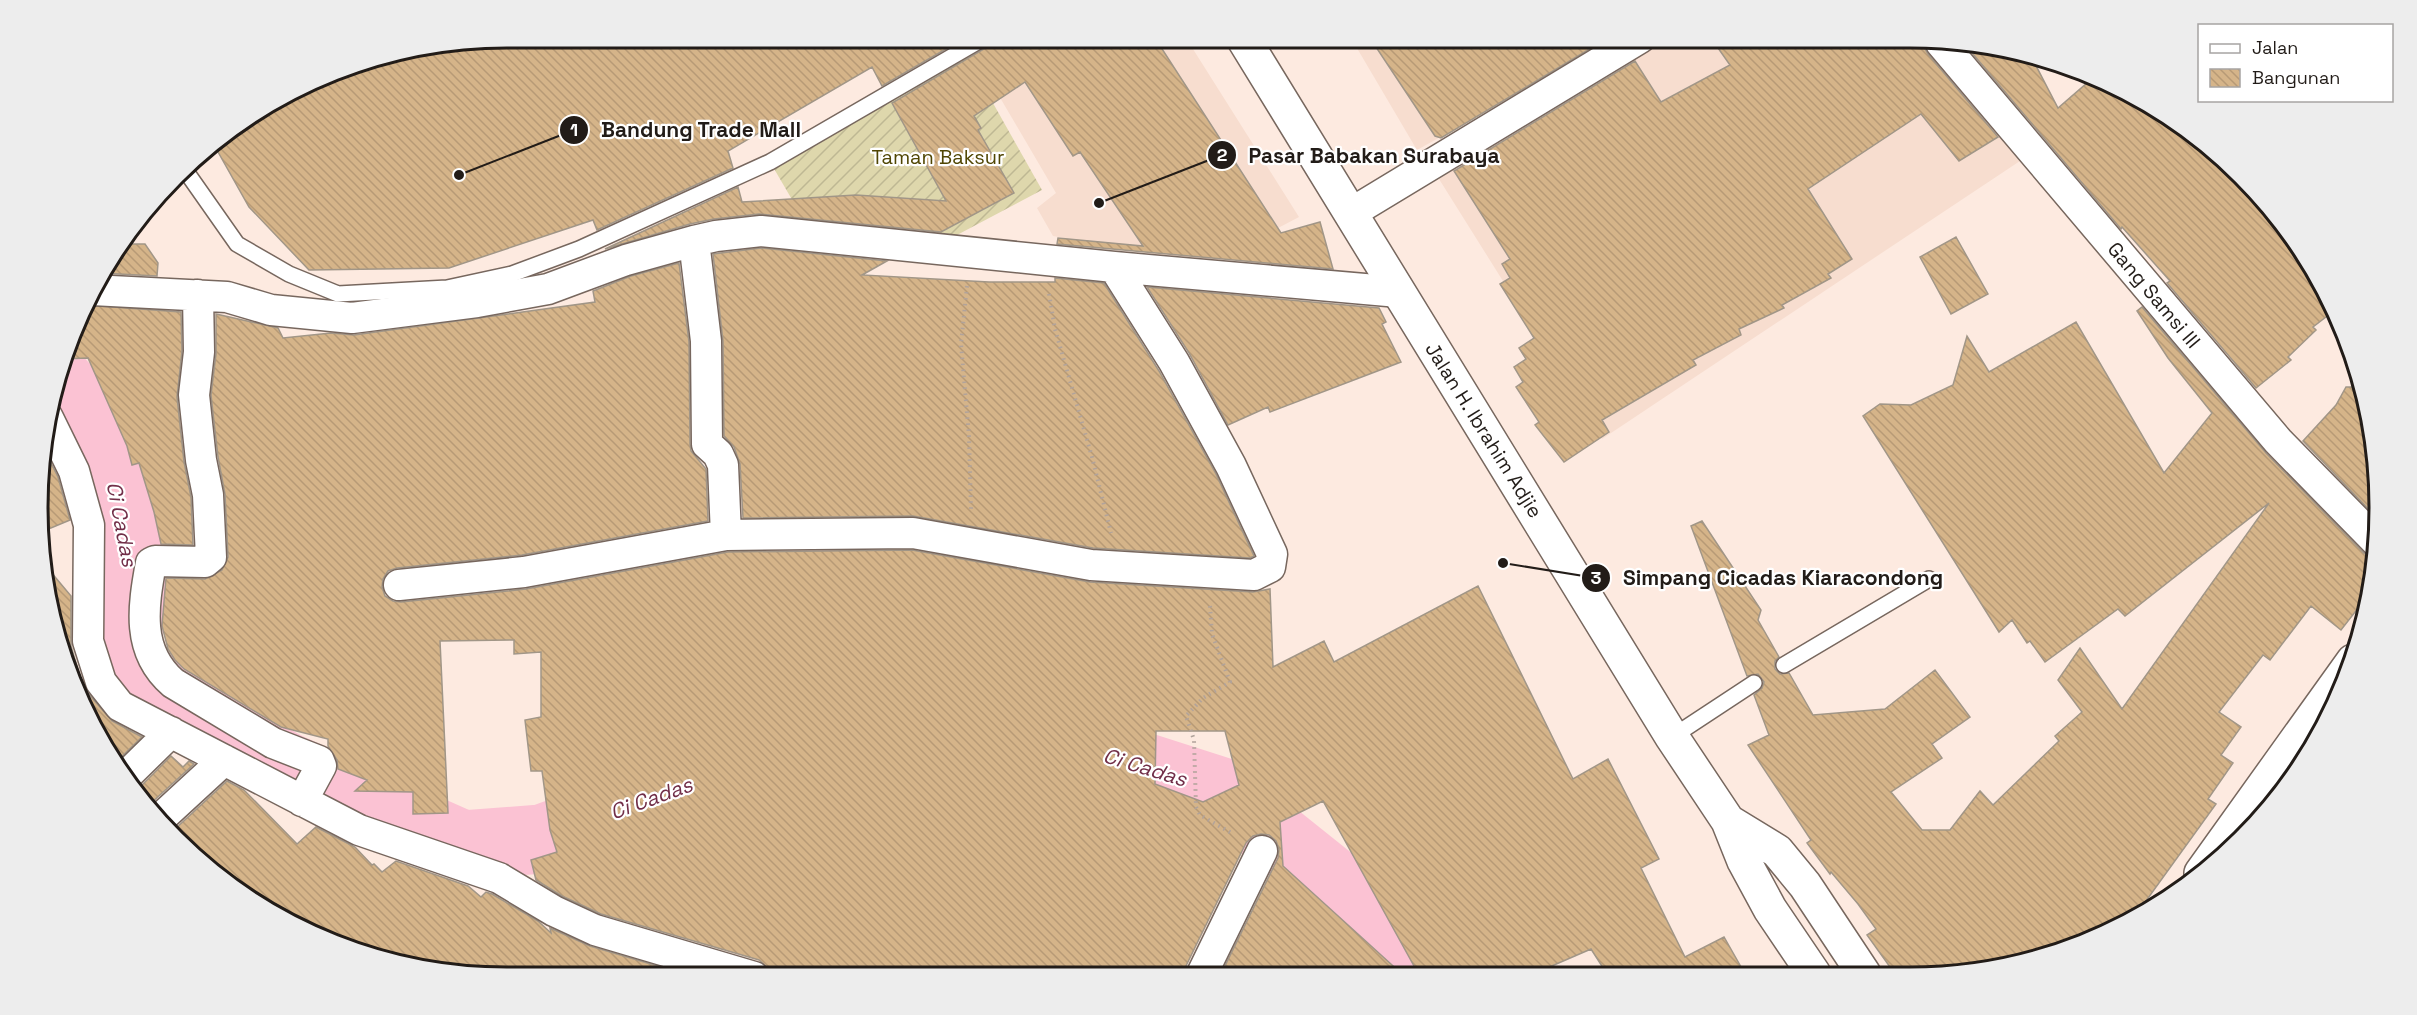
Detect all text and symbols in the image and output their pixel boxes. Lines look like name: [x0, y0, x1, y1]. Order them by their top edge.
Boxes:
legend: [2198, 24, 2393, 102]
text: Jalan: [2252, 36, 2298, 59]
text: Bangunan: [2252, 66, 2340, 89]
callout: Bandung Trade Mall: [559, 110, 814, 149]
text: Bandung Trade Mall: [601, 116, 801, 143]
text: 1: [570, 118, 578, 141]
callout: Pasar Babakan Surabaya: [1207, 136, 1512, 175]
text: Pasar Babakan Surabaya: [1248, 142, 1500, 169]
text: 2: [1217, 143, 1228, 166]
park label: Taman Baksur: [871, 144, 1005, 170]
street label: Gang Samsi III: [2102, 236, 2206, 354]
street label: Jalan H. Ibrahim Adjie: [1419, 337, 1549, 523]
water label: Ci Cadas: [101, 479, 144, 570]
callout: Simpang Cicadas Kiaracondong: [1581, 558, 1955, 597]
text: Simpang Cicadas Kiaracondong: [1623, 564, 1943, 591]
text: 3: [1591, 566, 1602, 589]
water label: Ci Cadas: [1100, 742, 1191, 793]
water label: Ci Cadas: [606, 770, 697, 825]

